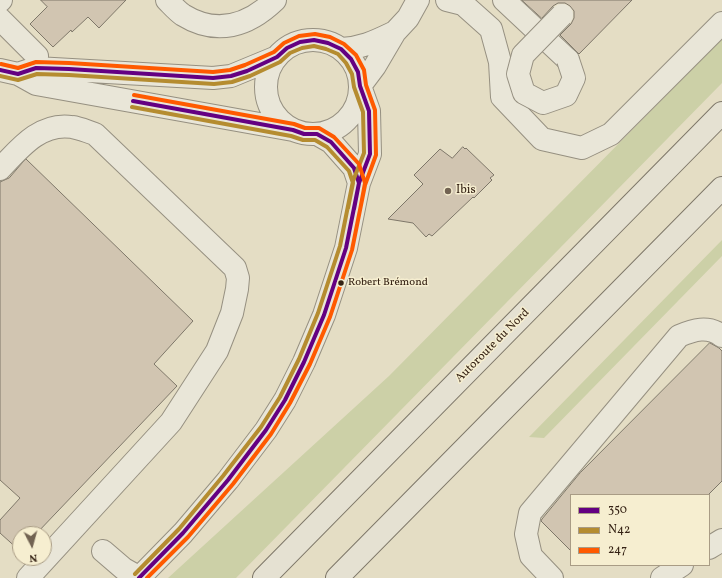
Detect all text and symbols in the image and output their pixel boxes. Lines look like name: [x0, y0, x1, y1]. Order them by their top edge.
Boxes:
place label: Ibis: [456, 184, 476, 198]
marker: Ibis: [443, 186, 453, 196]
place label: Robert Brémond: [348, 276, 428, 290]
marker: Robert Brémond: [336, 278, 346, 288]
street label: Autoroute du Nord: [453, 306, 533, 386]
legend: [570, 494, 710, 566]
text: 350: [608, 502, 627, 518]
text: N42: [608, 522, 631, 538]
north arrow: [12, 526, 52, 566]
text: 247: [608, 542, 627, 558]
text: N: [28, 550, 38, 565]

